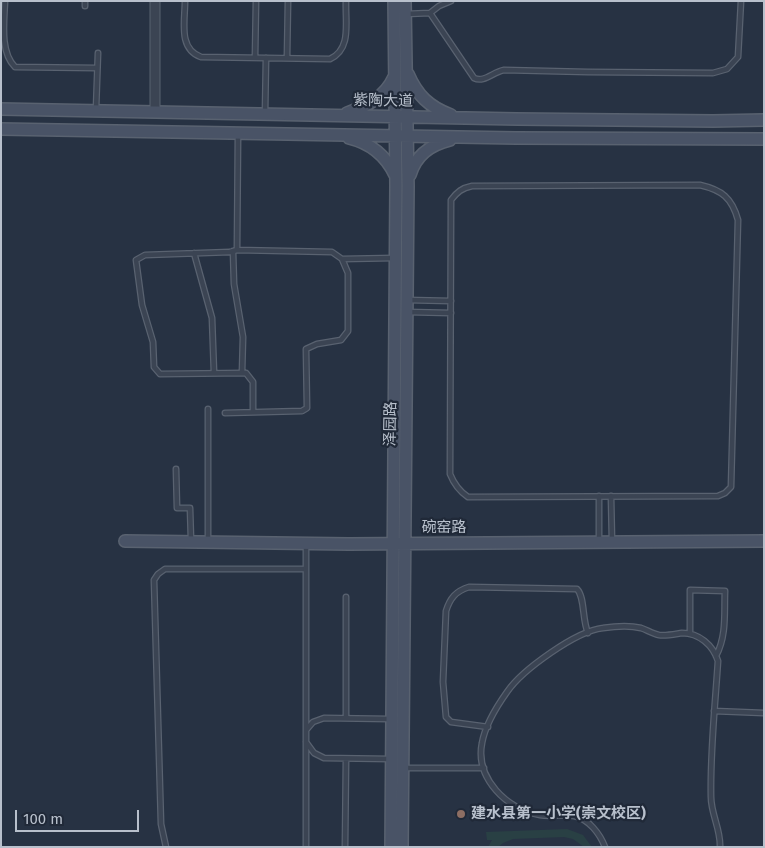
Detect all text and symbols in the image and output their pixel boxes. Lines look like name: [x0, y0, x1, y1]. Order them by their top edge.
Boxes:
street label: 紫陶大道: [353, 91, 413, 111]
street label: 泽园路: [382, 401, 400, 447]
street label: 碗窑路: [422, 519, 466, 537]
scale bar: [18, 800, 141, 832]
place label: 建水县第一小学(崇文校区): [471, 805, 646, 823]
marker: 建水县第一小学(崇文校区): [455, 808, 467, 820]
text: 100 m: [23, 810, 63, 828]

